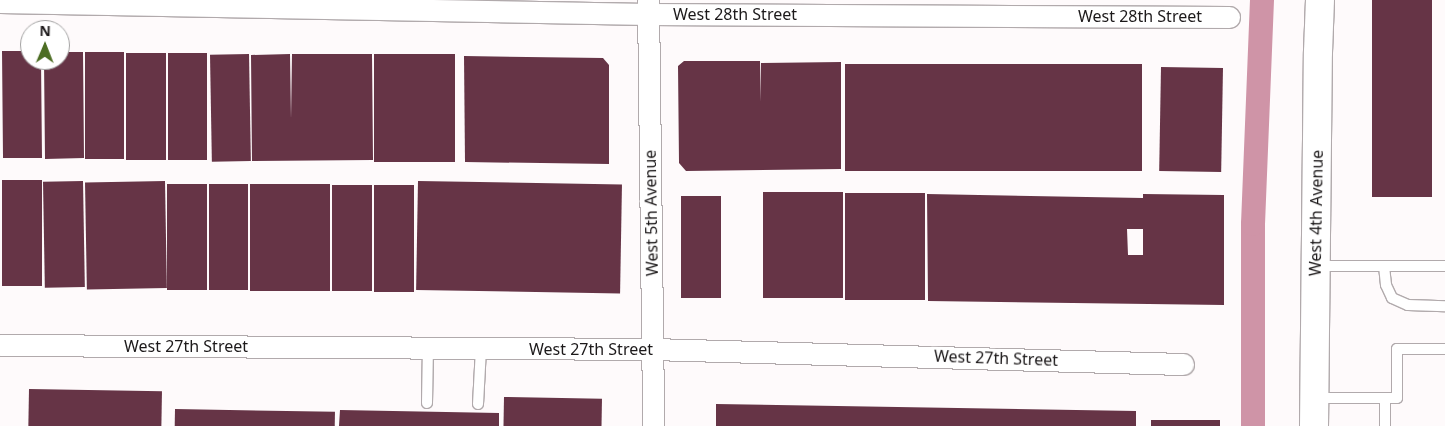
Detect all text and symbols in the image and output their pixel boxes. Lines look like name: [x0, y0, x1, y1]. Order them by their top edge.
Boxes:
street label: West 28th Street: [673, 4, 797, 24]
street label: West 28th Street: [1078, 6, 1202, 26]
north arrow: [20, 20, 70, 70]
text: N: [39, 21, 51, 40]
street label: West 5th Avenue: [640, 150, 662, 276]
street label: West 4th Avenue: [1305, 150, 1327, 276]
street label: West 27th Street: [124, 336, 248, 356]
street label: West 27th Street: [529, 339, 653, 359]
street label: West 27th Street: [934, 346, 1058, 370]

